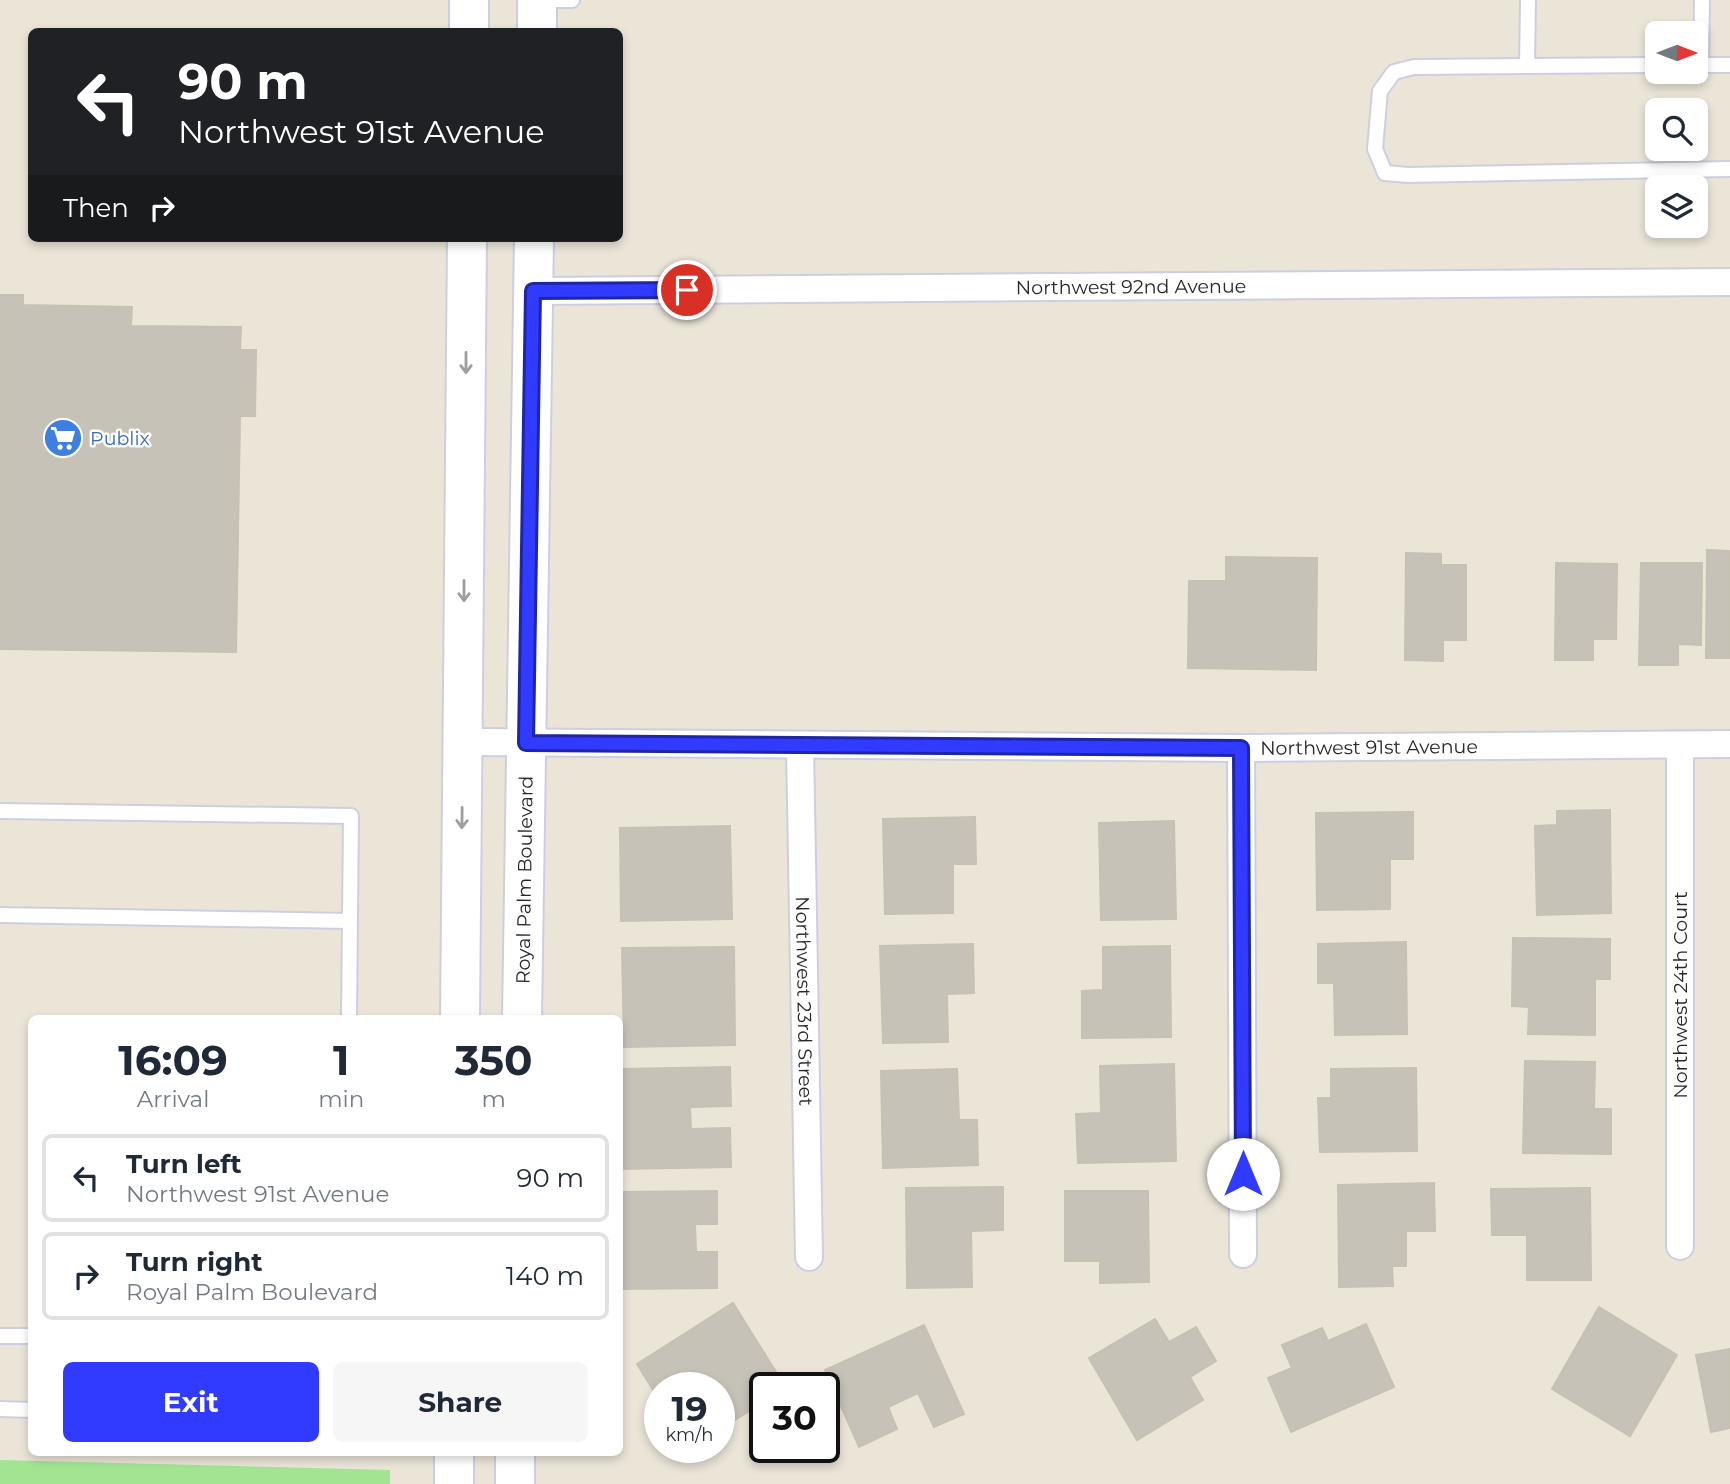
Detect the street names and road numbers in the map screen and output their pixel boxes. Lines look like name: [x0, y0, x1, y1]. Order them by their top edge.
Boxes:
street label: Northwest 92nd Avenue: [1016, 275, 1246, 299]
street label: Northwest 91st Avenue: [1260, 735, 1478, 760]
street label: Royal Palm Boulevard: [512, 776, 538, 984]
street label: Northwest 24th Court: [1669, 891, 1692, 1099]
street label: Northwest 23rd Street: [791, 896, 817, 1106]

